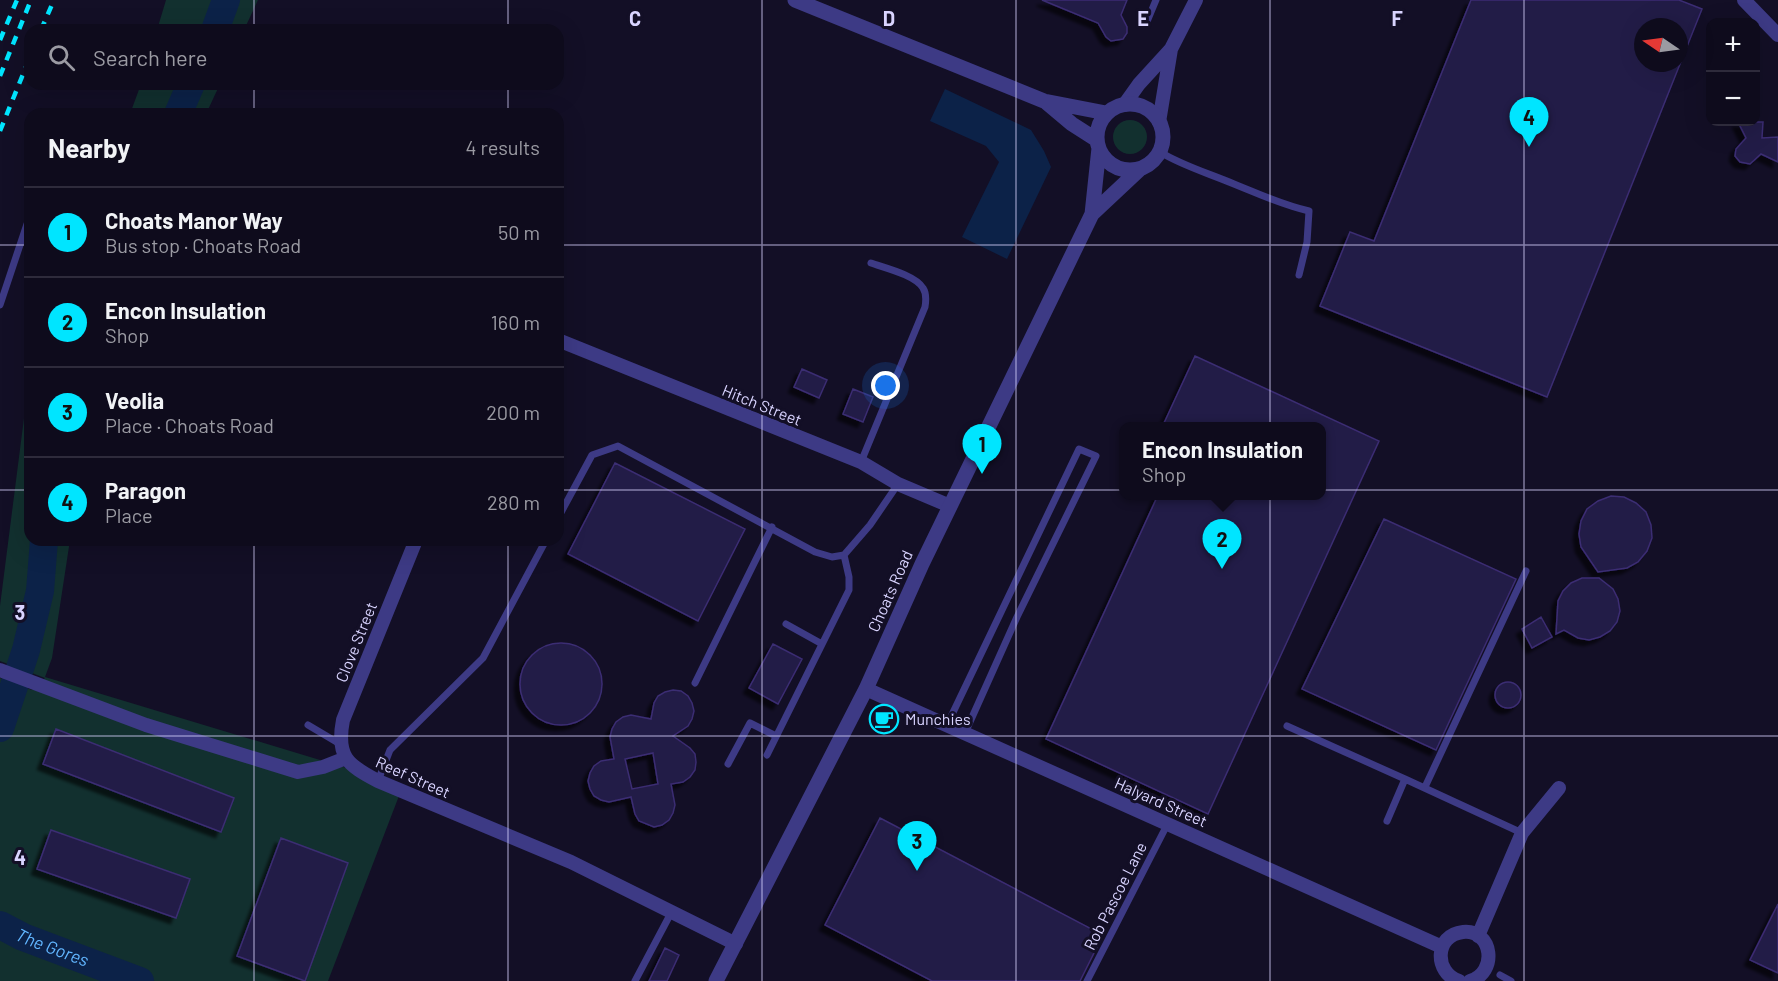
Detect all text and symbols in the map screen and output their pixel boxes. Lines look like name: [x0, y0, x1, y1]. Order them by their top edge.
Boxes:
text: C: [629, 6, 641, 30]
text: D: [883, 6, 895, 30]
text: E: [1137, 6, 1149, 30]
text: F: [1391, 6, 1403, 30]
north arrow: [1634, 18, 1688, 72]
map controls: [1706, 18, 1760, 126]
button: +: [1706, 18, 1760, 72]
search box: [24, 24, 564, 90]
icon: search: [45, 41, 78, 74]
text: Search here: [93, 44, 207, 70]
button: −: [1706, 72, 1760, 126]
pin: 4: [1510, 98, 1549, 147]
text: Nearby: [48, 132, 130, 163]
text: 4 results: [465, 135, 540, 159]
text: Choats Manor Way: [105, 207, 283, 233]
text: 1: [64, 220, 71, 244]
text: 50 m: [498, 220, 540, 244]
text: Bus stop · Choats Road: [105, 233, 301, 257]
text: Encon Insulation: [105, 297, 266, 323]
text: 2: [62, 310, 73, 334]
text: 160 m: [491, 310, 540, 334]
text: Shop: [105, 323, 149, 347]
your location: [871, 371, 900, 400]
street label: Hitch Street: [720, 380, 805, 429]
text: Veolia: [105, 387, 164, 413]
text: 3: [62, 400, 73, 424]
text: 200 m: [486, 400, 540, 424]
text: Place · Choats Road: [105, 413, 274, 437]
popup: [1119, 422, 1326, 500]
pin: 1: [962, 424, 1002, 474]
text: Encon Insulation: [1142, 436, 1303, 462]
text: Shop: [1142, 462, 1186, 486]
text: Paragon: [105, 477, 186, 503]
text: 4: [61, 490, 74, 514]
text: 280 m: [487, 490, 540, 514]
text: Place: [105, 503, 153, 527]
pin: 2: [1202, 520, 1242, 569]
street label: Choats Road: [863, 547, 916, 634]
street label: Clove Street: [331, 599, 380, 685]
text: 3: [15, 600, 25, 624]
cafe icon: Munchies: [868, 703, 900, 735]
place label: Munchies: [905, 709, 971, 728]
street label: Reef Street: [373, 752, 453, 801]
street label: Halyard Street: [1112, 773, 1210, 830]
pin: 3: [898, 822, 936, 871]
street label: Rob Pascoe Lane: [1079, 839, 1150, 953]
text: 4: [14, 845, 26, 869]
water label: The Gores: [12, 923, 92, 971]

